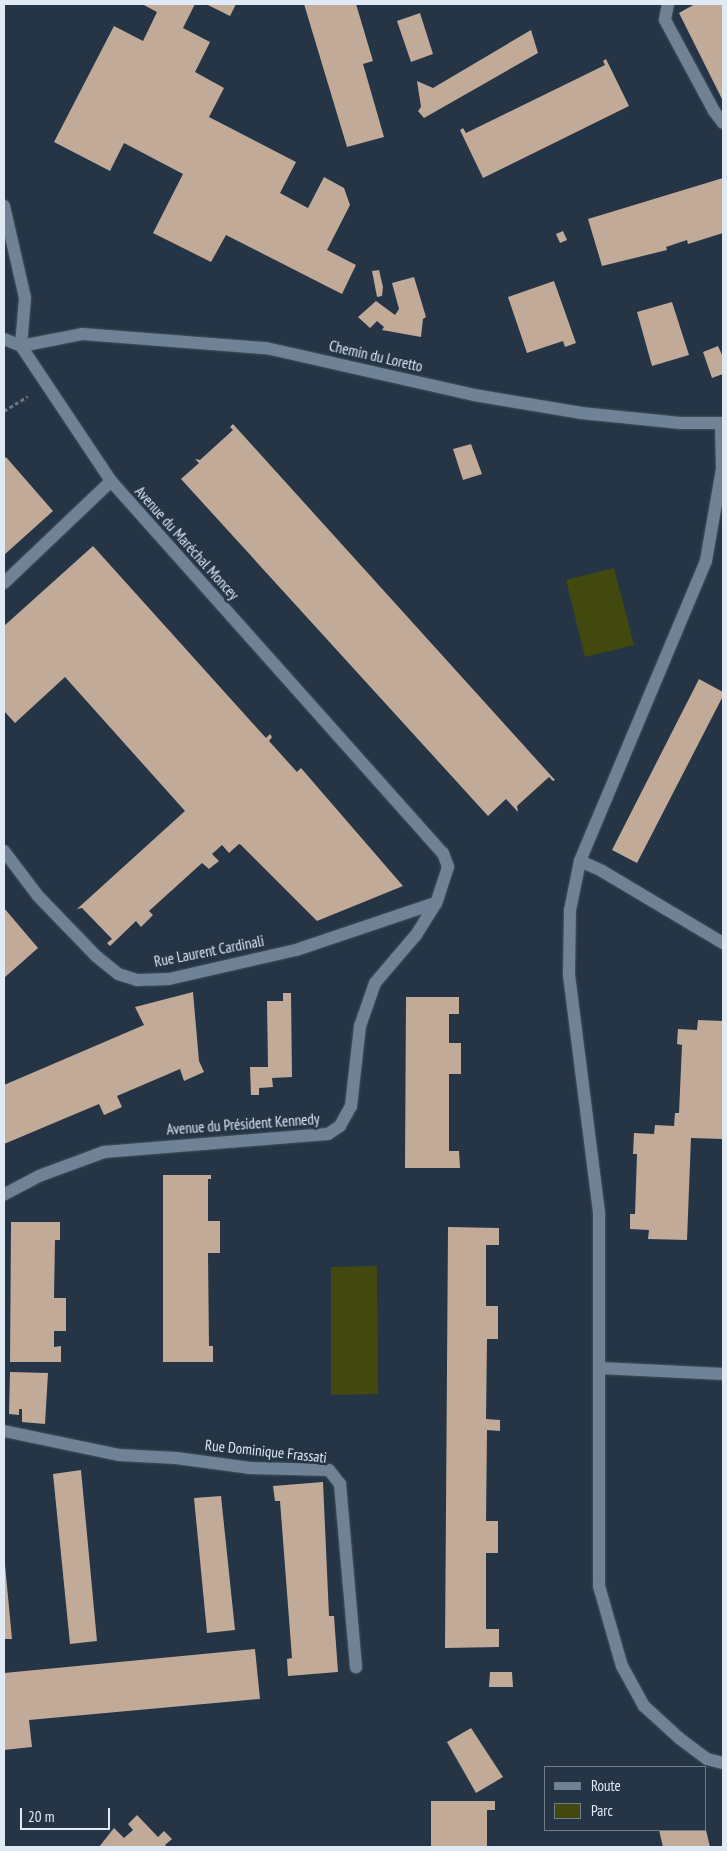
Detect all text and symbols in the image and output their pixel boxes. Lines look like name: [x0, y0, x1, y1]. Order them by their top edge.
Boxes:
street label: Chemin du Loretto: [327, 336, 425, 376]
street label: Avenue du Maréchal Moncey: [131, 482, 243, 604]
street label: Rue Laurent Cardinali: [152, 932, 266, 970]
street label: Avenue du Président Kennedy: [166, 1110, 320, 1138]
street label: Rue Dominique Frassati: [204, 1436, 328, 1466]
legend: [544, 1766, 707, 1831]
text: Route: [591, 1776, 621, 1795]
scale bar: [22, 1798, 112, 1830]
text: Parc: [591, 1801, 613, 1820]
text: 20 m: [28, 1807, 54, 1826]

